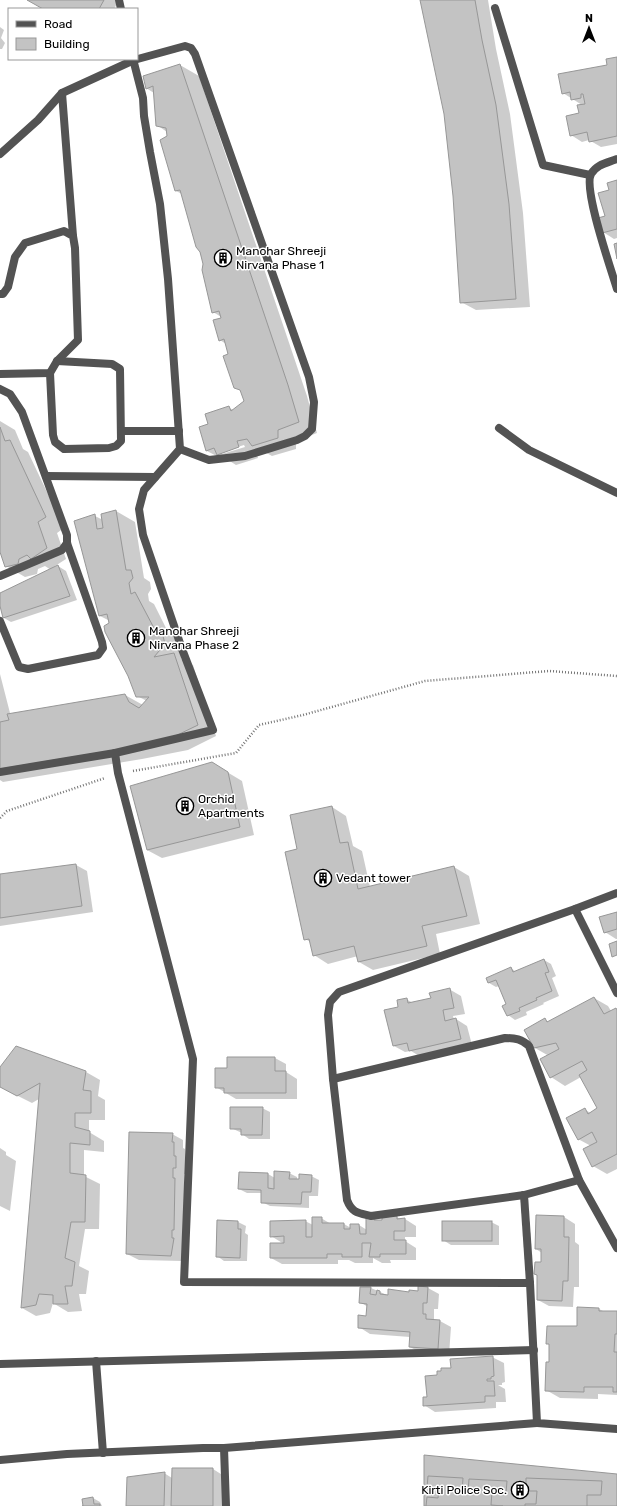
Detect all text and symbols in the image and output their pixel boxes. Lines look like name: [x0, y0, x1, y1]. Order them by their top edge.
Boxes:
legend: [8, 8, 138, 60]
north arrow: [569, 8, 609, 48]
text: N: [585, 12, 593, 25]
text: Road: [44, 17, 72, 31]
text: Building: [44, 37, 90, 51]
place label: Manohar Shreeji Nirvana Phase 1: [236, 244, 326, 272]
building icon: Manohar Shreeji Nirvana Phase 1: [213, 248, 233, 268]
place label: Manohar Shreeji Nirvana Phase 2: [149, 624, 239, 652]
building icon: Manohar Shreeji Nirvana Phase 2: [126, 628, 146, 648]
place label: Orchid Apartments: [198, 792, 264, 820]
building icon: Orchid Apartments: [175, 796, 195, 816]
building icon: Vedant tower: [313, 868, 333, 888]
place label: Vedant tower: [336, 871, 411, 885]
building icon: Kirti Police Soc.: [510, 1480, 530, 1500]
place label: Kirti Police Soc.: [421, 1483, 507, 1497]

